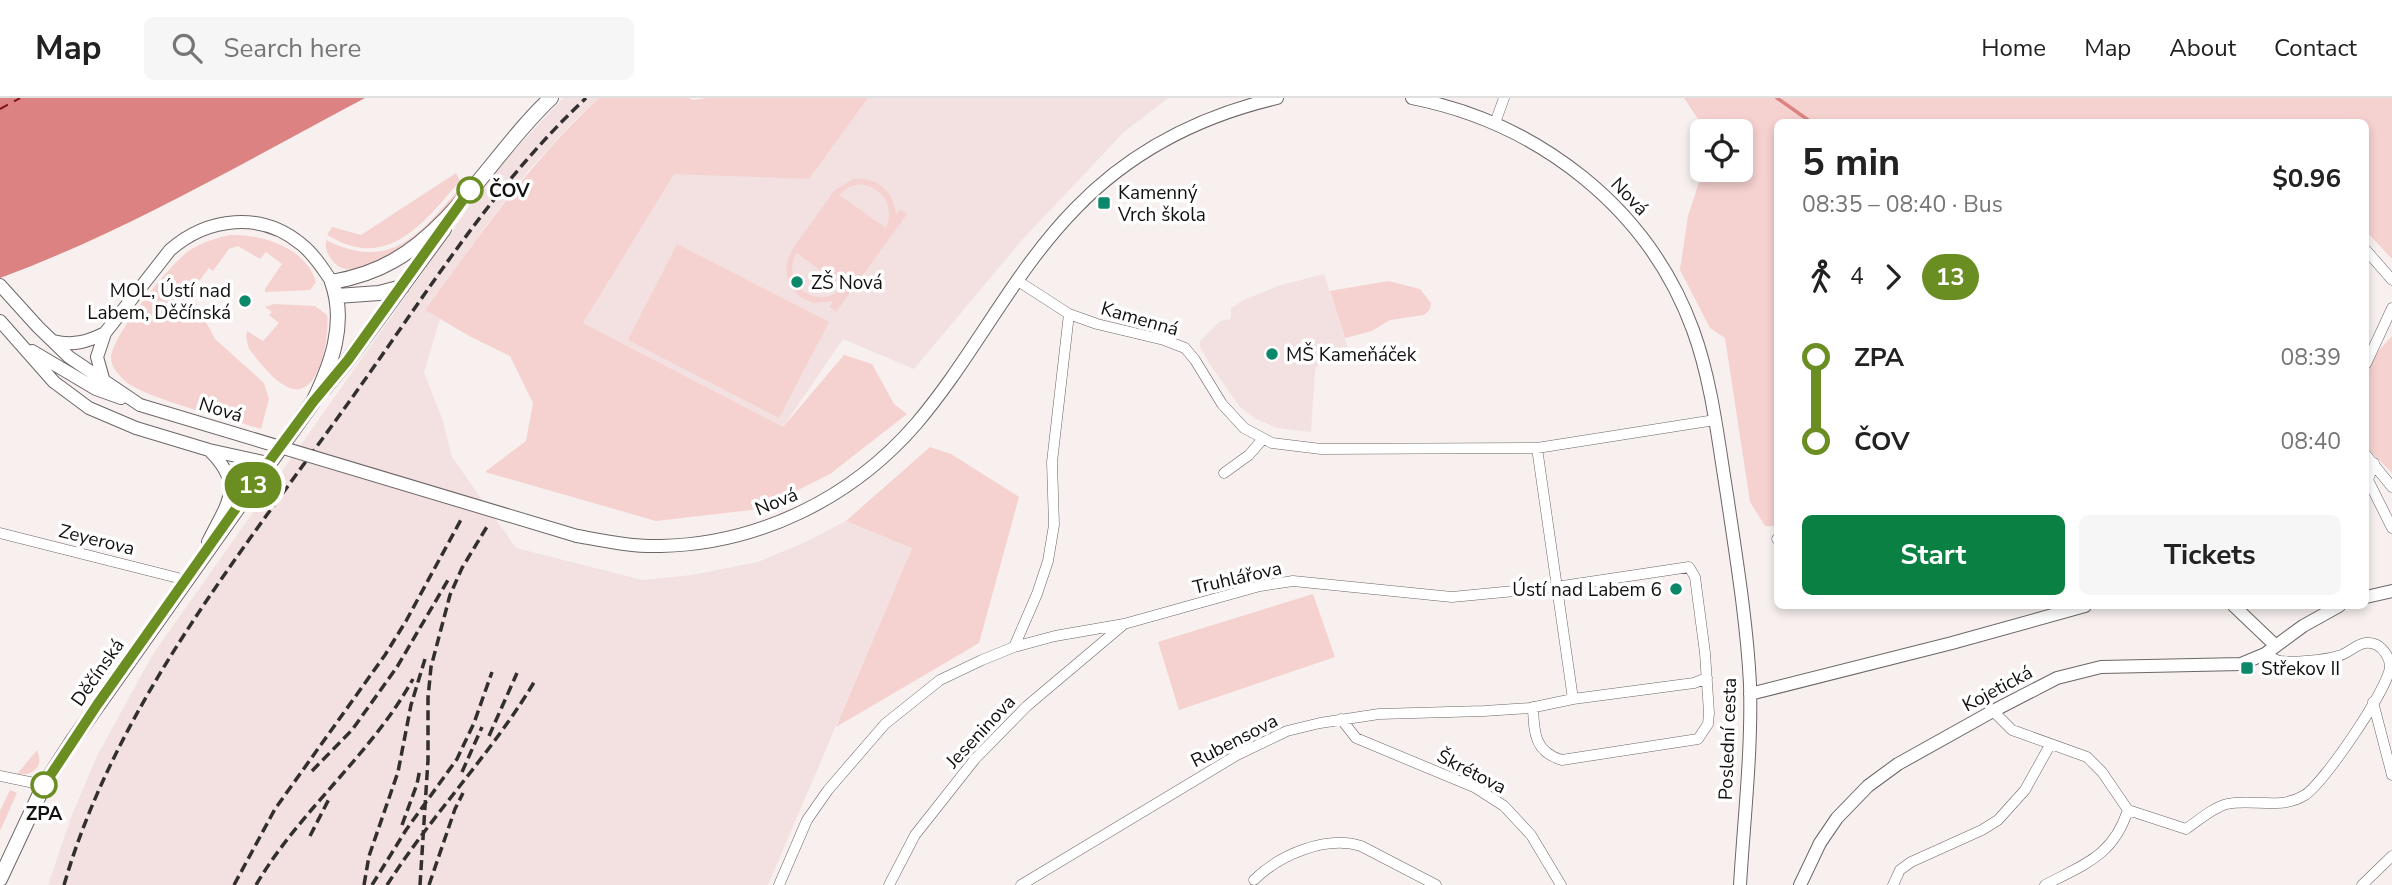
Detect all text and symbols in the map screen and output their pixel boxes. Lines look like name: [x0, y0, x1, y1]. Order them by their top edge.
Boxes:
search box: [144, 17, 634, 80]
text: Map: [35, 26, 102, 71]
icon: search: [168, 29, 206, 67]
text: Search here: [224, 31, 361, 66]
text: Home: [1981, 32, 2046, 64]
text: Map: [2084, 32, 2131, 64]
text: About: [2169, 32, 2236, 64]
text: Contact: [2274, 32, 2357, 64]
map controls: [1690, 119, 1753, 182]
button: locate: [1690, 119, 1753, 182]
text: 5 min: [1802, 137, 1900, 188]
text: $0.96: [2272, 161, 2341, 196]
street label: Nová: [1605, 172, 1654, 222]
marker: ČOV: [457, 177, 483, 203]
place label: ČOV: [489, 178, 530, 204]
place label: Kamenný Vrch škola: [1117, 180, 1206, 228]
text: 08:35 – 08:40 · Bus: [1802, 189, 2003, 220]
marker: Kamenný Vrch škola: [1096, 195, 1112, 211]
icon: walk: [1802, 258, 1840, 296]
icon: forward: [1874, 258, 1912, 296]
text: 4: [1850, 261, 1864, 292]
text: 13: [1936, 261, 1965, 293]
place label: ZŠ Nová: [811, 270, 883, 296]
marker: ZŠ Nová: [789, 274, 805, 290]
place label: MOL, Ústí nad Labem, Děčínská: [87, 278, 231, 326]
marker: MOL, Ústí nad Labem, Děčínská: [237, 293, 253, 309]
street label: Kamenná: [1098, 295, 1182, 342]
text: ZPA: [1854, 340, 1904, 375]
place label: MŠ Kameňáček: [1286, 342, 1417, 368]
text: 08:39: [2281, 342, 2341, 373]
marker: MŠ Kameňáček: [1264, 346, 1280, 362]
street label: Nová: [196, 391, 246, 429]
text: ČOV: [1854, 424, 1910, 459]
text: 08:40: [2281, 426, 2341, 457]
line badge: 13: [222, 462, 284, 508]
text: 13: [239, 469, 267, 501]
street label: Nová: [751, 482, 802, 522]
button: Start: [1802, 515, 2065, 595]
button: Tickets: [2079, 515, 2341, 595]
street label: Zeyerova: [56, 518, 137, 562]
street label: Truhlářova: [1190, 555, 1284, 601]
place label: Ústí nad Labem 6: [1512, 577, 1662, 603]
marker: Ústí nad Labem 6: [1668, 581, 1684, 597]
street label: Děčínská: [65, 634, 131, 711]
place label: Střekov II: [2261, 656, 2340, 682]
street label: Kojetická: [1958, 660, 2037, 718]
marker: Střekov II: [2239, 660, 2255, 676]
street label: Poslední cesta: [1713, 677, 1743, 801]
street label: Jeseninova: [939, 689, 1021, 775]
street label: Rubensova: [1186, 708, 1282, 774]
street label: Škrétova: [1432, 743, 1511, 800]
marker: ZPA: [31, 772, 57, 798]
place label: ZPA: [26, 801, 63, 827]

